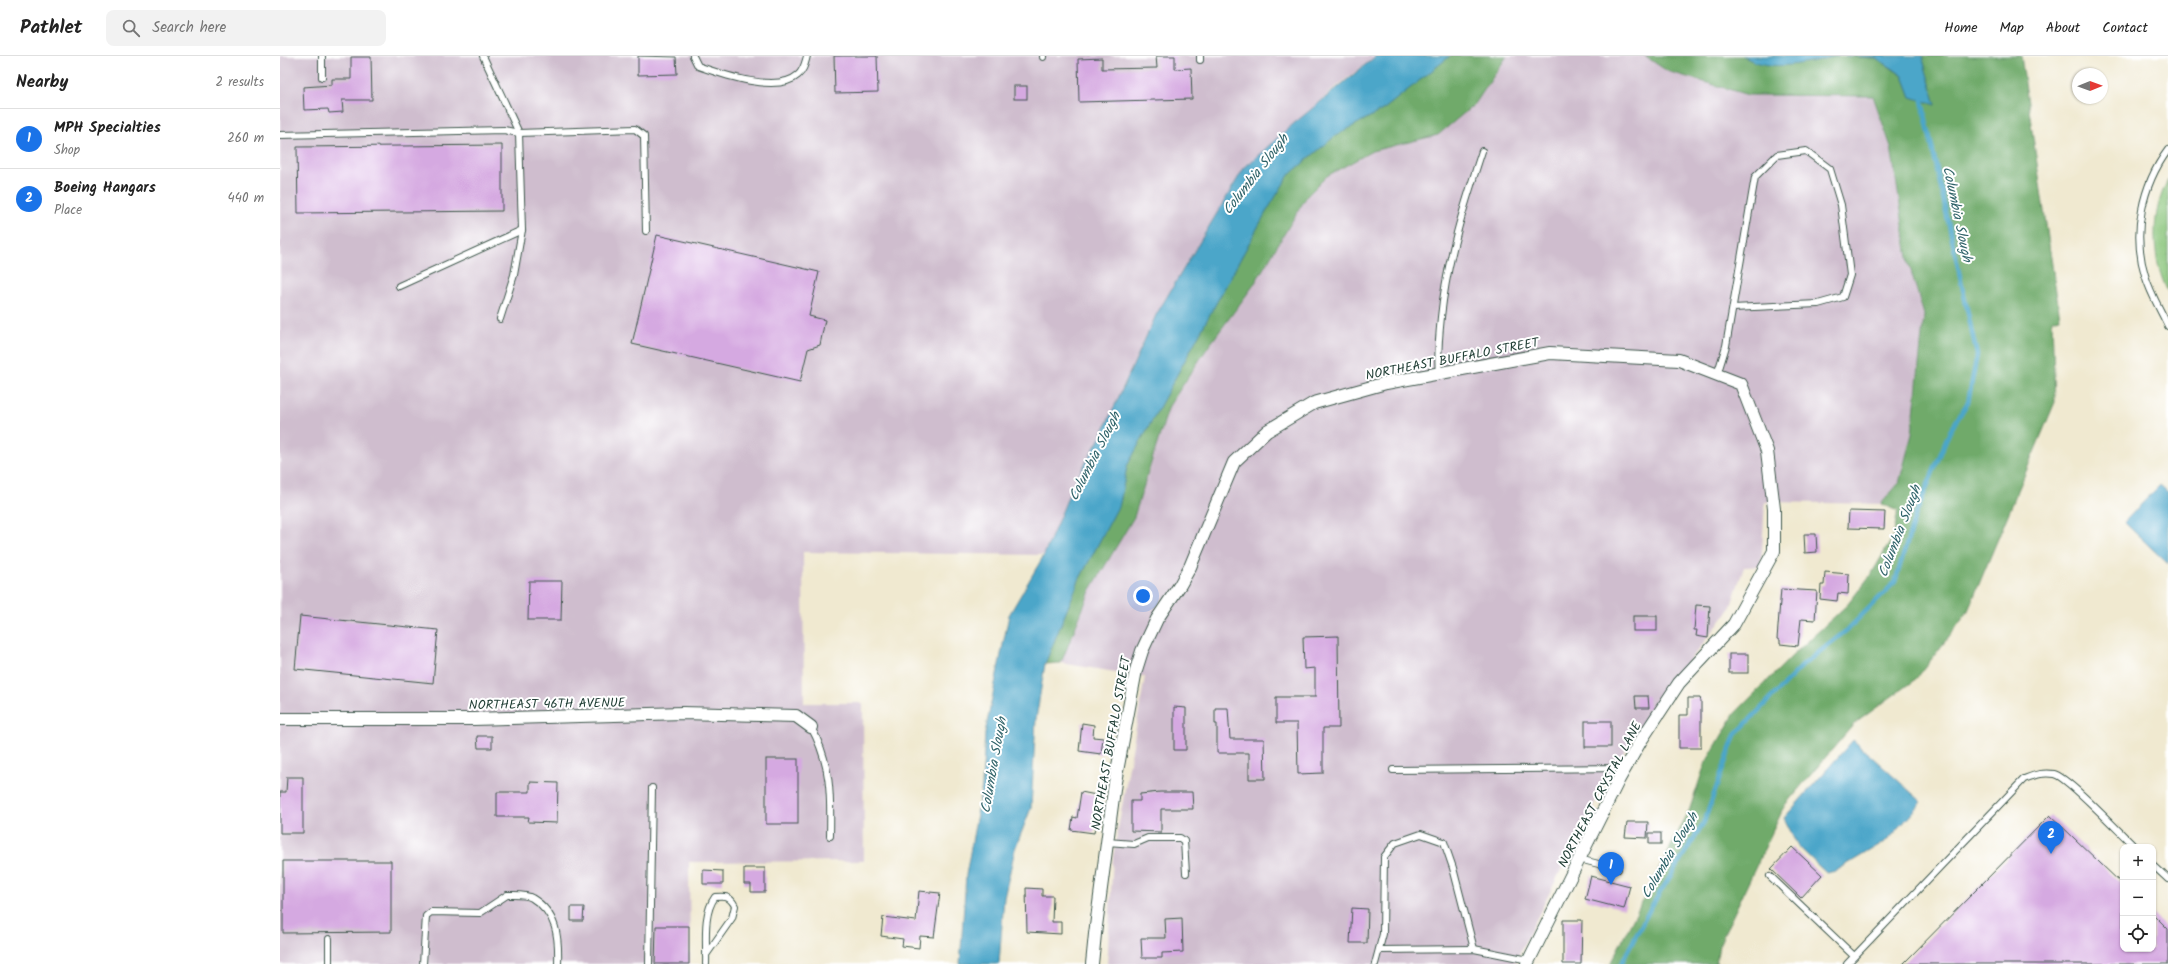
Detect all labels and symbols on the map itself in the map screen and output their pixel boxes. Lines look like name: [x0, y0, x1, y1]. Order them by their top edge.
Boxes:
north arrow: [2072, 68, 2108, 104]
water label: Columbia Slough: [1217, 128, 1295, 220]
water label: Columbia Slough: [1936, 164, 1978, 265]
street label: NORTHEAST BUFFALO STREET: [1364, 332, 1542, 387]
water label: Columbia Slough: [1063, 407, 1127, 505]
water label: Columbia Slough: [1872, 481, 1928, 581]
your location: [1133, 586, 1153, 606]
street label: NORTHEAST BUFFALO STREET: [1086, 654, 1137, 832]
street label: NORTHEAST 46TH AVENUE: [469, 693, 626, 716]
water label: Columbia Slough: [975, 714, 1013, 815]
street label: NORTHEAST CRYSTAL LANE: [1553, 717, 1648, 872]
water label: Columbia Slough: [1635, 807, 1705, 903]
pin: 2: [2038, 821, 2064, 854]
pin: 1: [1598, 852, 1624, 885]

